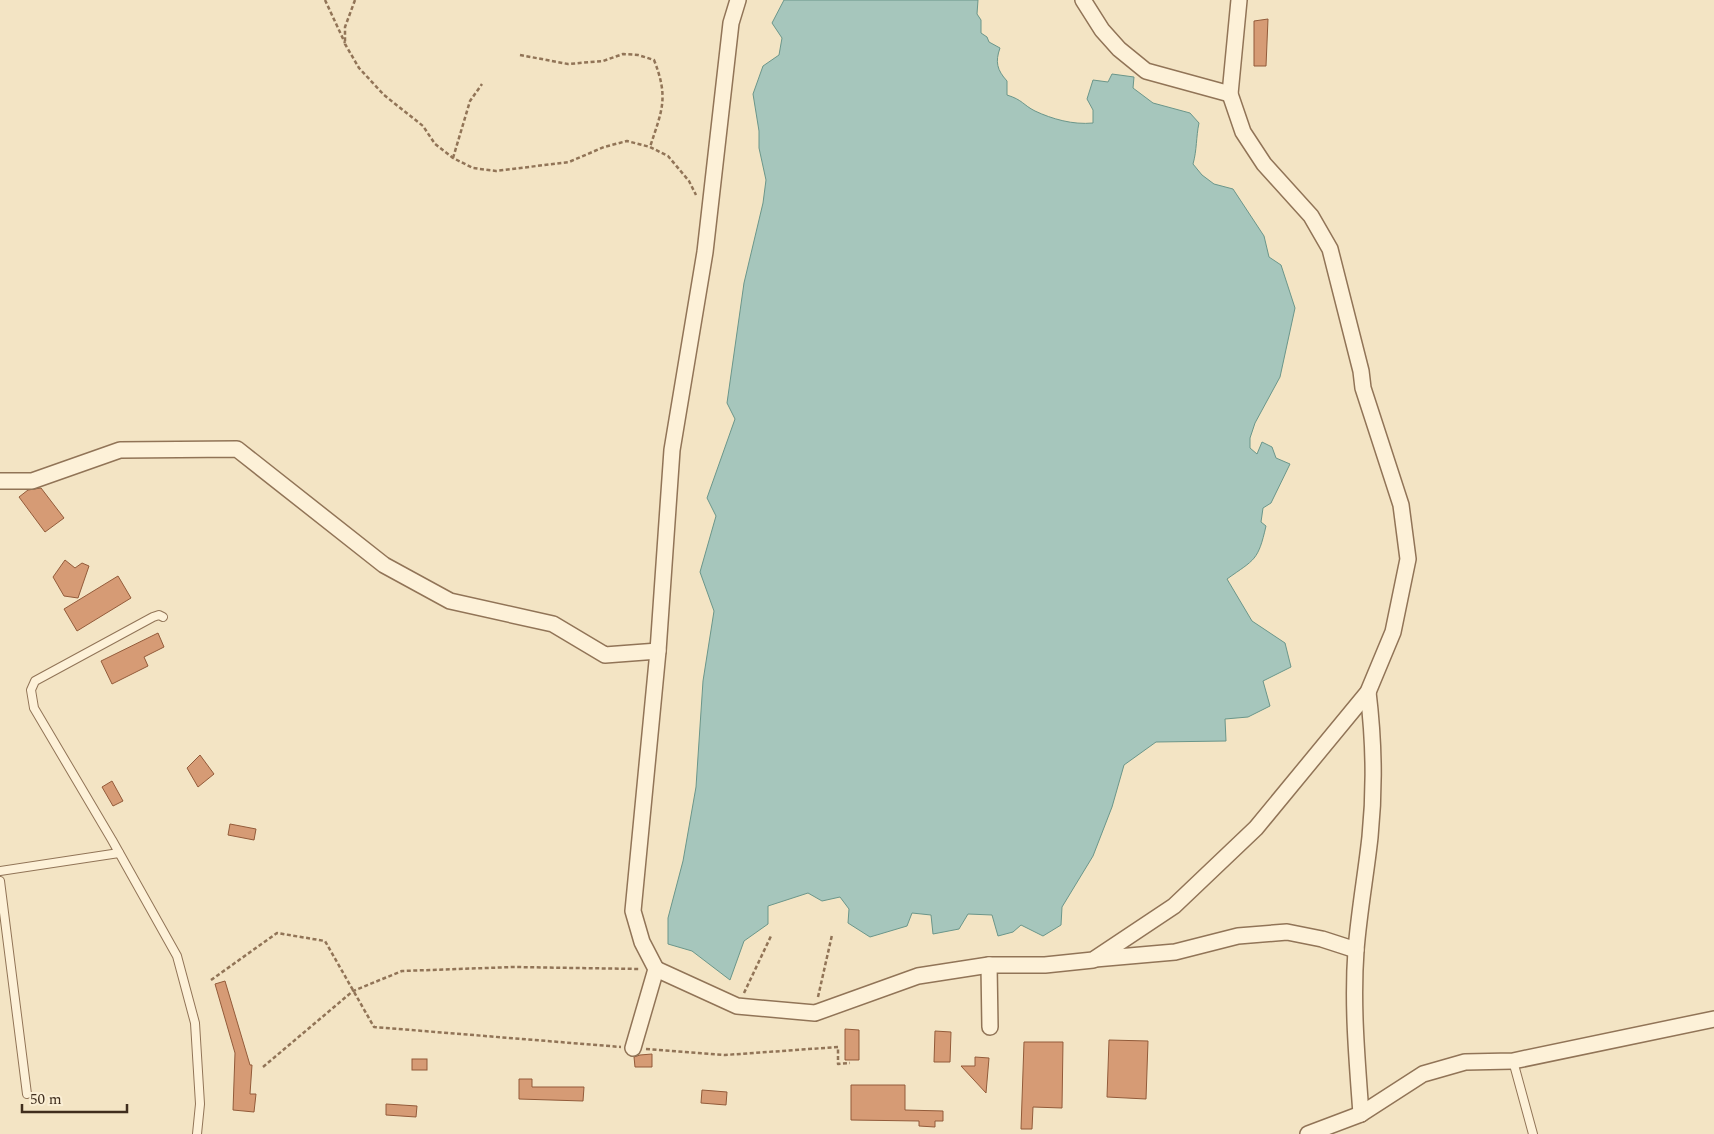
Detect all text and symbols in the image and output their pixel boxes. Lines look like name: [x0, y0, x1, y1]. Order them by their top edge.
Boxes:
scale bar: [22, 1082, 128, 1114]
text: 50 m: [30, 1088, 62, 1111]

